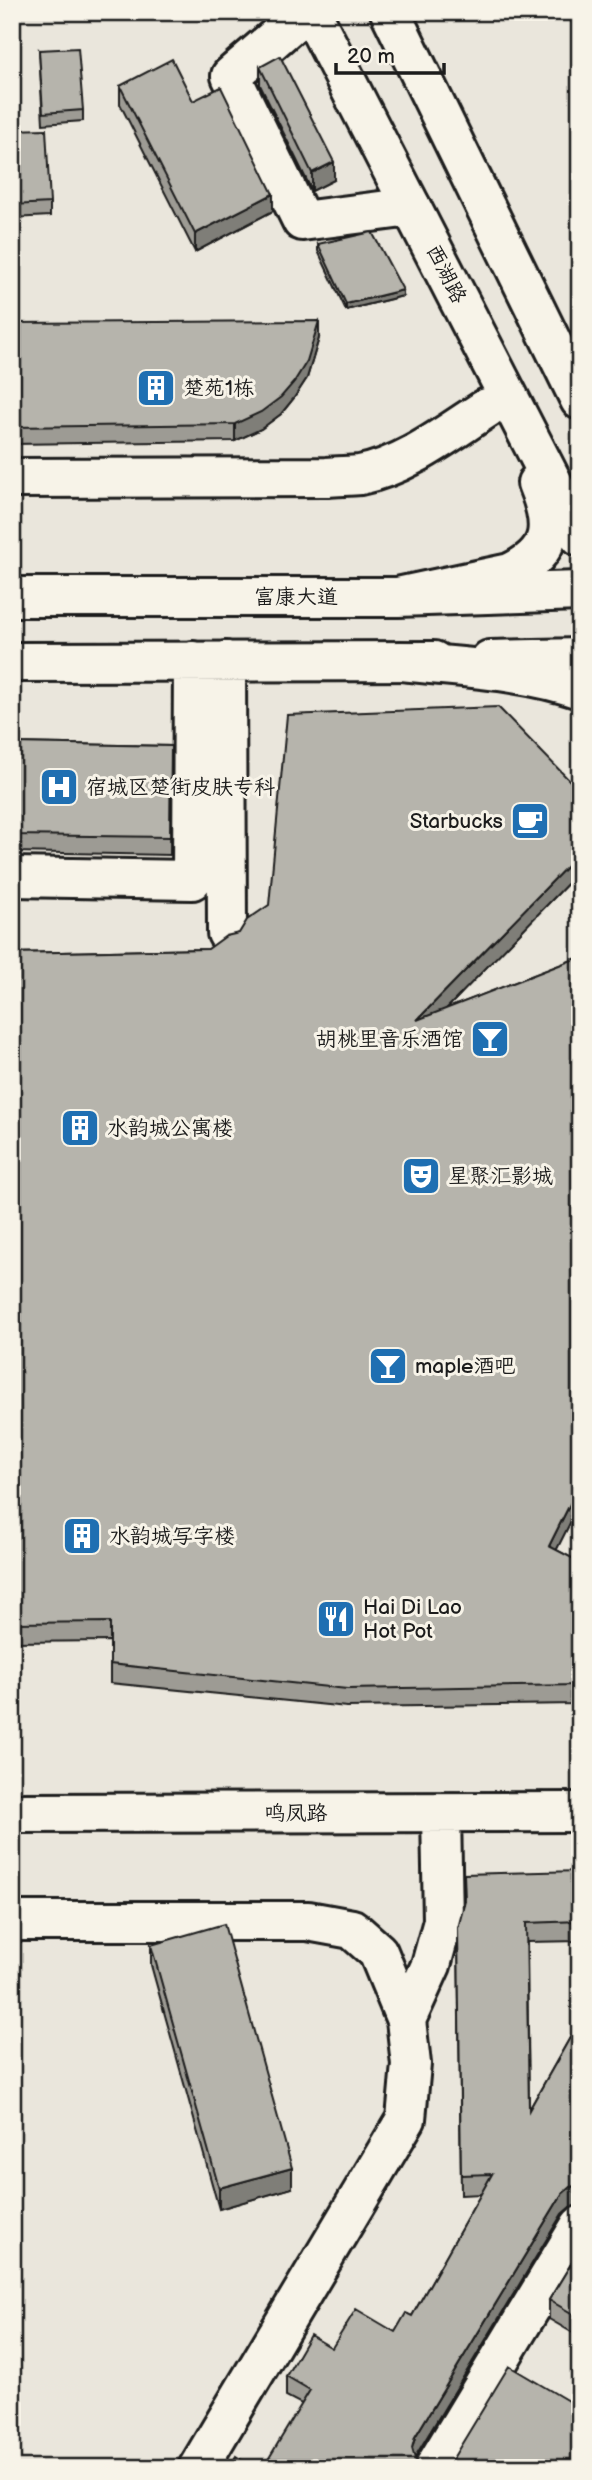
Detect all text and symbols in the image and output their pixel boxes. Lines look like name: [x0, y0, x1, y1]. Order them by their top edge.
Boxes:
scale bar: [336, 32, 445, 76]
text: 20 m: [347, 44, 395, 69]
street label: 西湖路: [421, 240, 471, 308]
building icon: 楚苑1栋: [135, 367, 177, 409]
place label: 楚苑1栋: [183, 376, 254, 401]
street label: 富康大道: [254, 585, 338, 610]
hospital icon: 宿城区楚街皮肤专科: [38, 766, 80, 808]
place label: 宿城区楚街皮肤专科: [86, 775, 275, 800]
cafe icon: Starbucks: [509, 800, 551, 842]
place label: Starbucks: [410, 809, 503, 834]
bar icon: 胡桃里音乐酒馆: [469, 1018, 511, 1060]
place label: 胡桃里音乐酒馆: [316, 1027, 463, 1052]
building icon: 水韵城公寓楼: [59, 1107, 101, 1149]
place label: 水韵城公寓楼: [107, 1116, 233, 1141]
theatre icon: 星聚汇影城: [400, 1155, 442, 1197]
place label: 星聚汇影城: [448, 1164, 553, 1189]
bar icon: maple酒吧: [367, 1345, 409, 1387]
place label: maple酒吧: [415, 1354, 515, 1379]
building icon: 水韵城写字楼: [61, 1515, 103, 1557]
place label: 水韵城写字楼: [109, 1524, 235, 1549]
place label: Hai Di Lao Hot Pot: [363, 1595, 462, 1644]
restaurant icon: Hai Di Lao Hot Pot: [315, 1598, 357, 1640]
street label: 鸣凤路: [265, 1801, 328, 1826]

